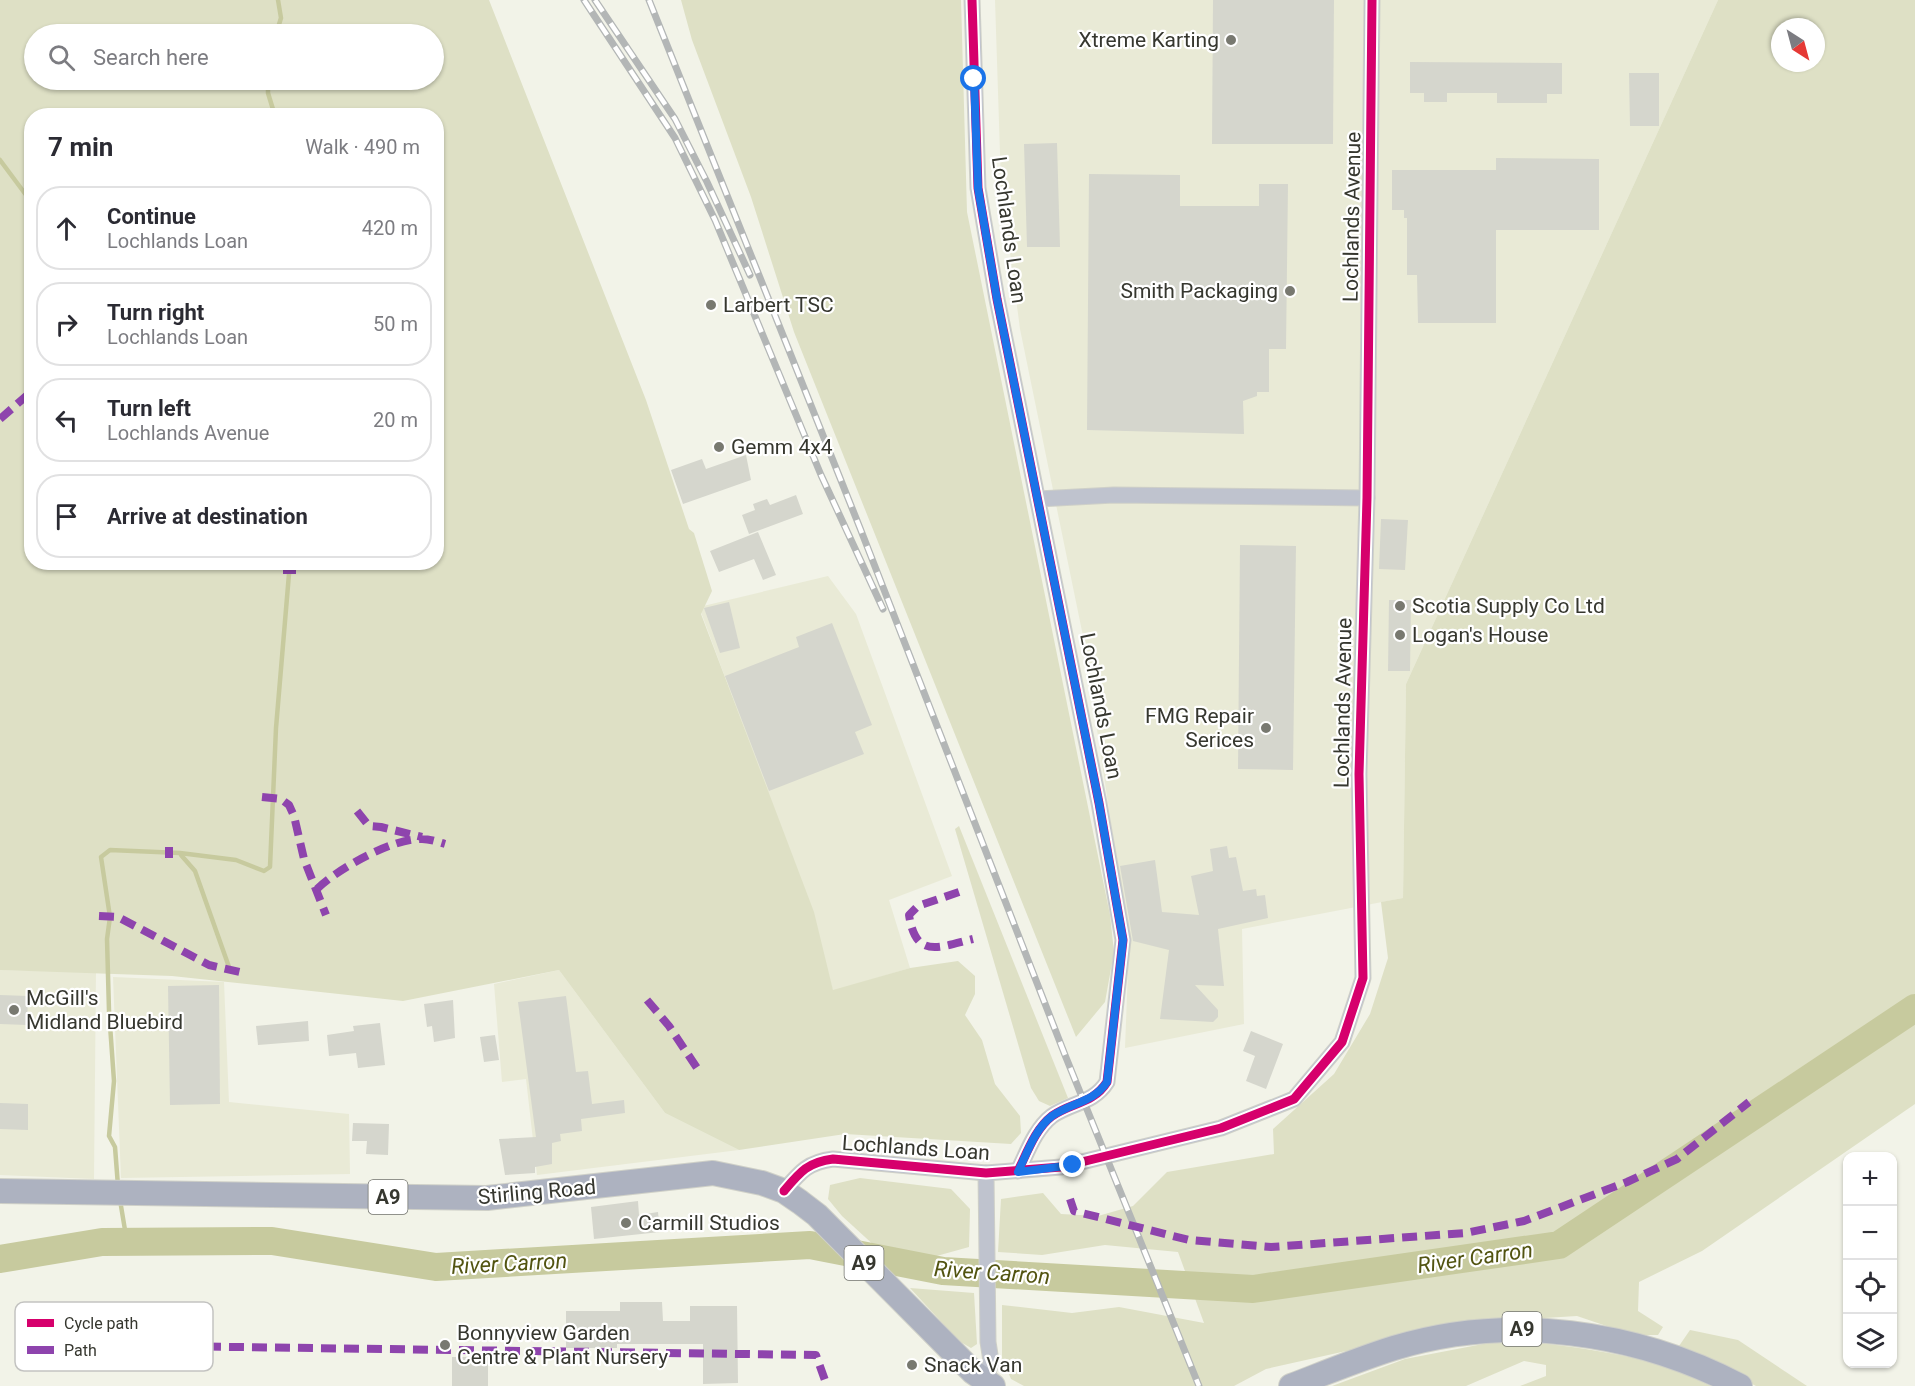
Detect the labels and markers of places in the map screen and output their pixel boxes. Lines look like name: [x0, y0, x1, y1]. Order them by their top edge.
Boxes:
place label: Xtreme Karting: [1079, 28, 1219, 52]
marker: Xtreme Karting: [1224, 33, 1238, 47]
place label: Smith Packaging: [1120, 279, 1278, 303]
marker: Smith Packaging: [1283, 284, 1297, 298]
place label: Larbert TSC: [723, 293, 834, 317]
marker: Larbert TSC: [704, 298, 718, 312]
place label: Gemm 4x4: [731, 435, 833, 459]
marker: Gemm 4x4: [712, 440, 726, 454]
place label: Scotia Supply Co Ltd: [1412, 594, 1605, 618]
marker: Scotia Supply Co Ltd: [1393, 599, 1407, 613]
place label: Logan's House: [1412, 623, 1548, 647]
marker: Logan's House: [1393, 628, 1407, 642]
place label: FMG Repair Serices: [1145, 704, 1254, 752]
marker: FMG Repair Serices: [1259, 721, 1273, 735]
place label: McGill's Midland Bluebird: [26, 986, 183, 1034]
marker: McGill's Midland Bluebird: [7, 1003, 21, 1017]
place label: Carmill Studios: [638, 1211, 780, 1235]
marker: Carmill Studios: [619, 1216, 633, 1230]
place label: Bonnyview Garden Centre & Plant Nursery: [457, 1321, 668, 1369]
marker: Bonnyview Garden Centre & Plant Nursery: [438, 1338, 452, 1352]
place label: Snack Van: [924, 1353, 1022, 1377]
marker: Snack Van: [905, 1358, 919, 1372]

